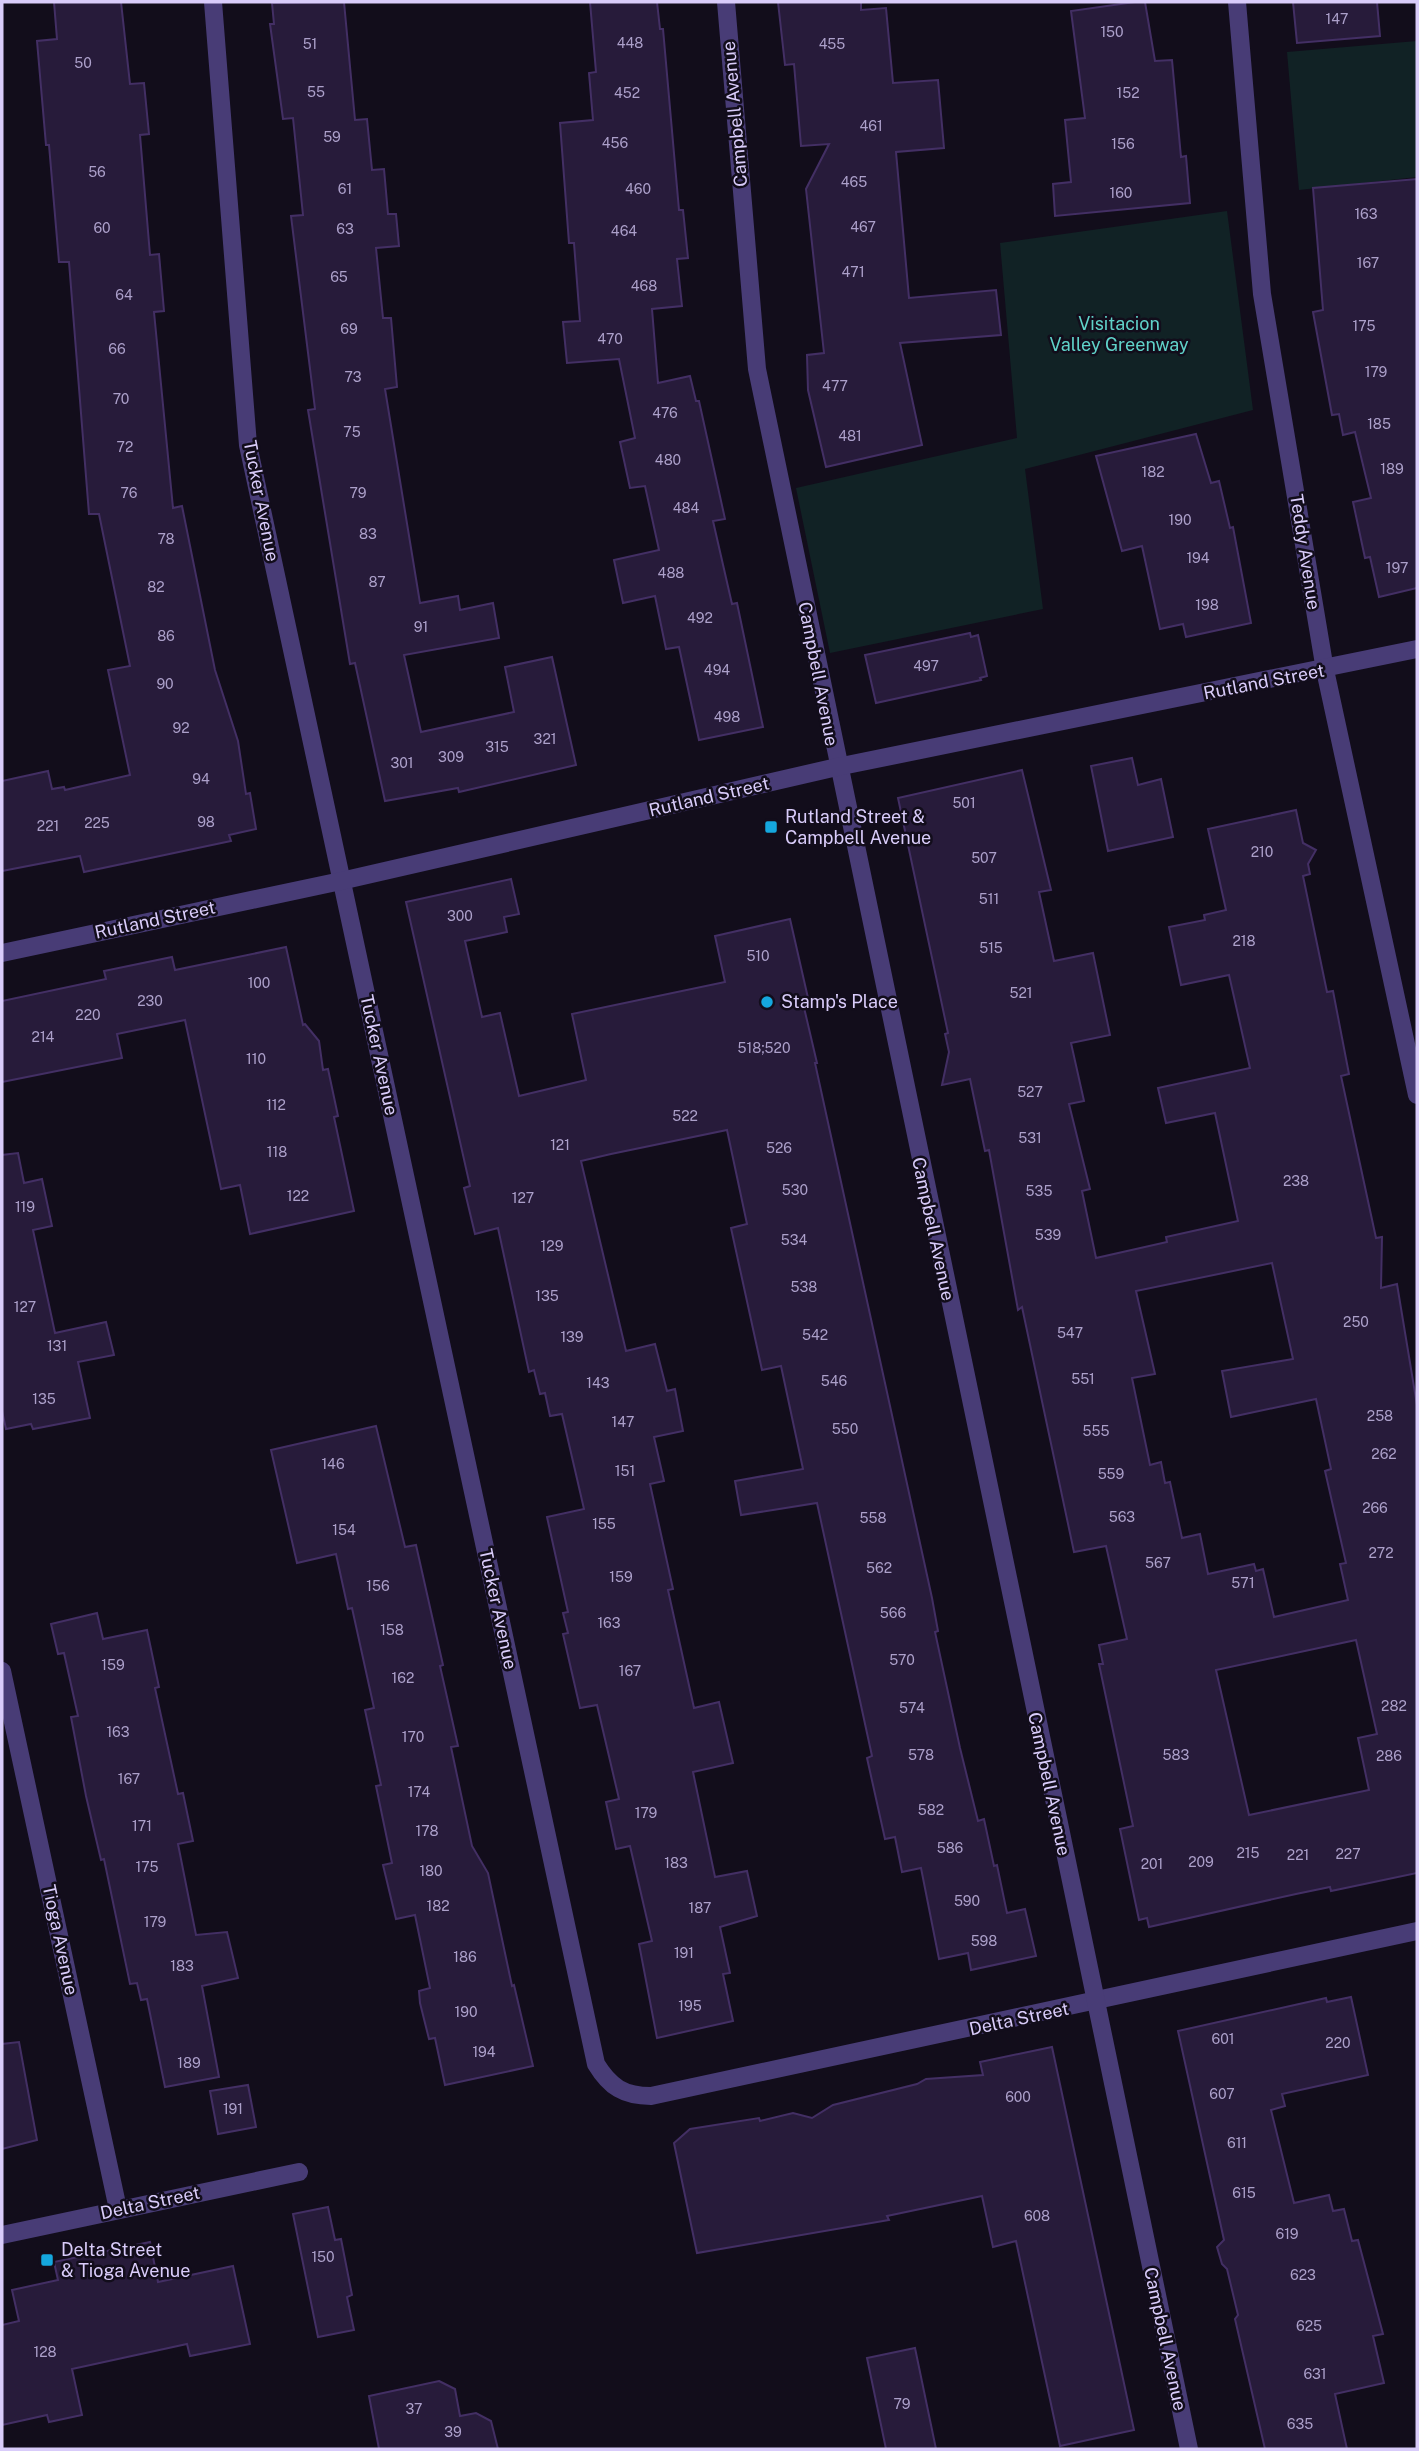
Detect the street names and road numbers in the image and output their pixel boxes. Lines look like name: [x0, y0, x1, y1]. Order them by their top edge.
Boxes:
street label: Campbell Avenue: [718, 40, 751, 188]
street label: Tucker Avenue: [239, 439, 284, 563]
street label: Teddy Avenue: [1286, 493, 1325, 611]
street label: Campbell Avenue: [794, 600, 843, 748]
street label: Rutland Street: [1202, 659, 1326, 704]
street label: Rutland Street: [647, 772, 771, 821]
street label: Rutland Street: [93, 896, 217, 943]
street label: Tucker Avenue: [356, 993, 403, 1117]
street label: Campbell Avenue: [908, 1155, 959, 1303]
street label: Tucker Avenue: [475, 1547, 522, 1671]
street label: Campbell Avenue: [1024, 1710, 1075, 1858]
street label: Tioga Avenue: [39, 1883, 82, 1997]
street label: Delta Street: [967, 1998, 1071, 2039]
street label: Delta Street: [98, 2182, 202, 2223]
street label: Campbell Avenue: [1140, 2265, 1191, 2413]

